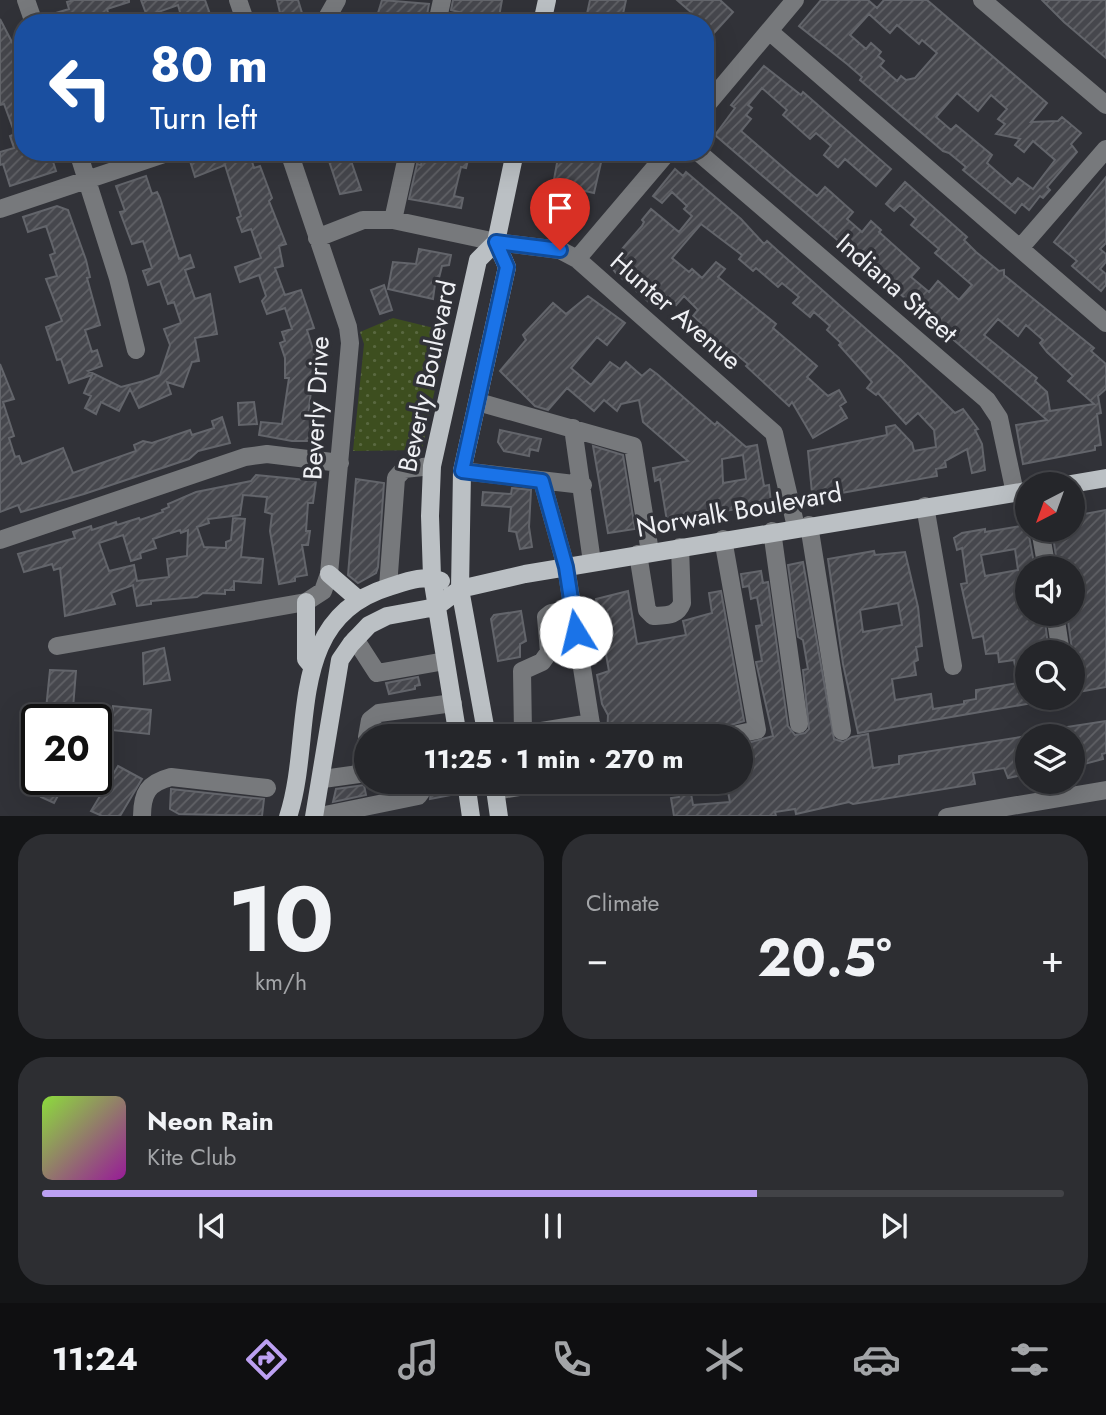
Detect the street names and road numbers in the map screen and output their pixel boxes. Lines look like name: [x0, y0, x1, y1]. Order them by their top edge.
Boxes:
street label: Indiana Street: [828, 224, 967, 352]
street label: Hunter Avenue: [602, 243, 750, 379]
street label: Beverly Boulevard: [388, 277, 466, 475]
street label: Beverly Drive: [293, 335, 339, 481]
street label: Norwalk Boulevard: [633, 473, 845, 547]

